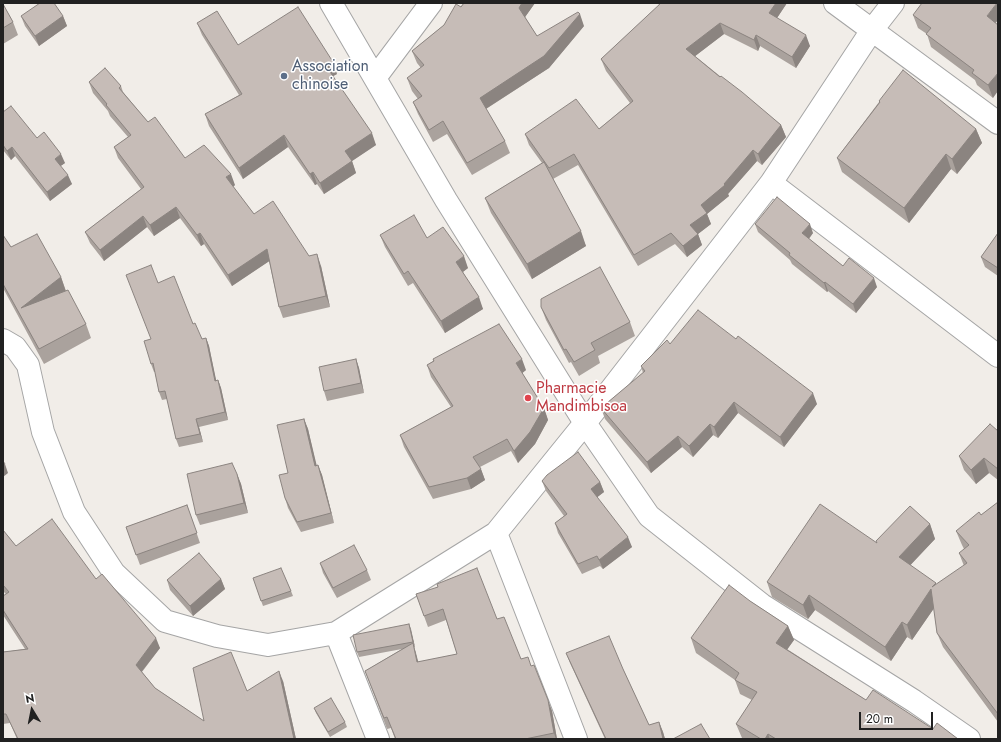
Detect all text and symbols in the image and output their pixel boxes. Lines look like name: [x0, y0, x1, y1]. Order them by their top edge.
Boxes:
place label: Association chinoise: [292, 57, 369, 95]
marker: Association chinoise: [279, 71, 289, 81]
place label: Pharmacie Mandimbisoa: [536, 379, 627, 417]
marker: Pharmacie Mandimbisoa: [523, 393, 533, 403]
north arrow: [12, 690, 52, 730]
text: N: [24, 690, 36, 707]
scale bar: [861, 704, 935, 730]
text: 20 m: [866, 710, 893, 728]

